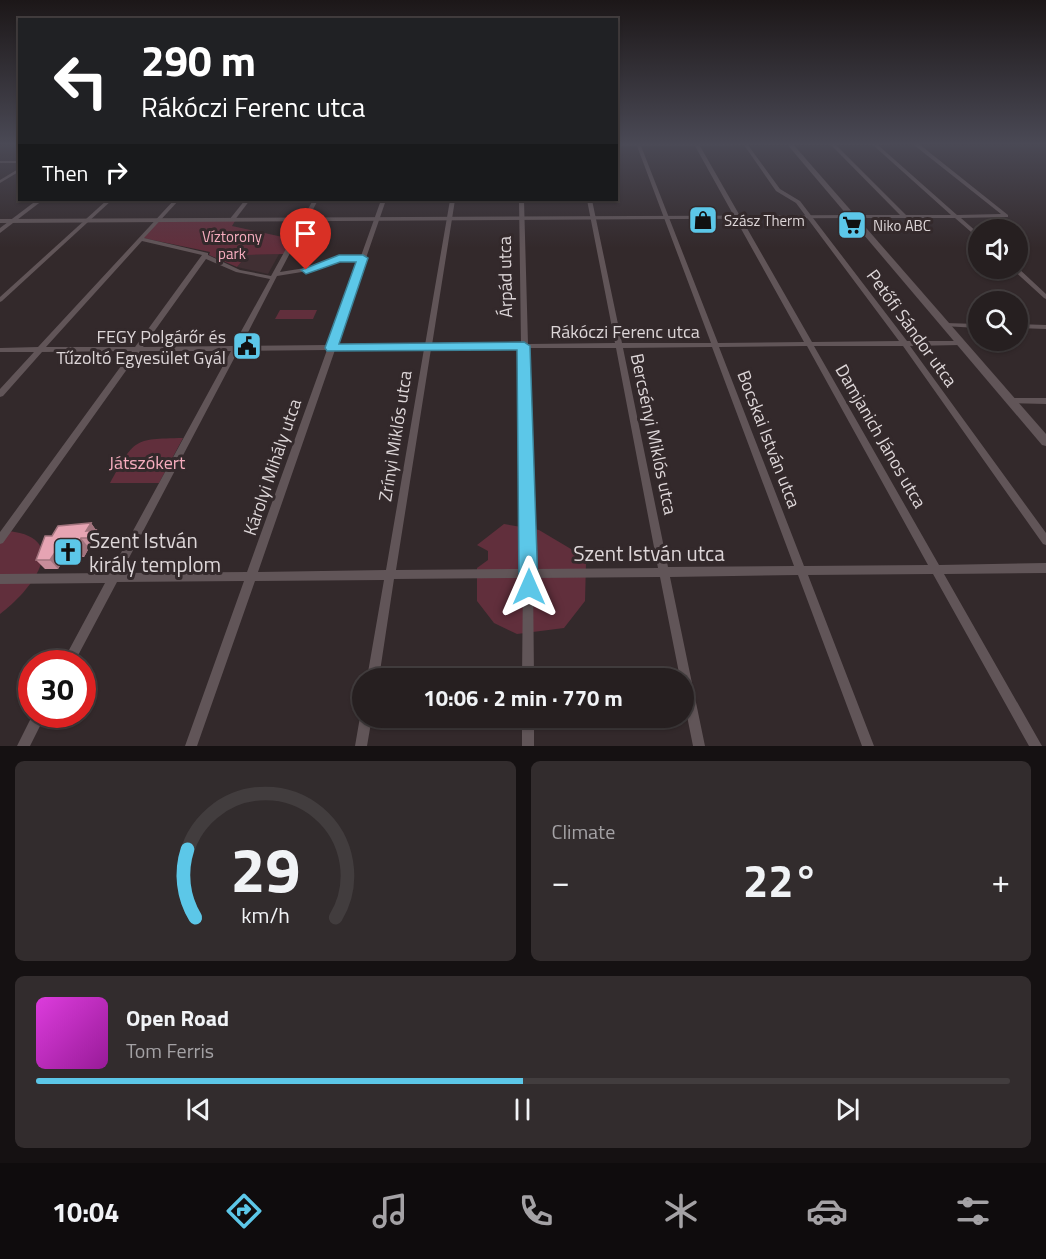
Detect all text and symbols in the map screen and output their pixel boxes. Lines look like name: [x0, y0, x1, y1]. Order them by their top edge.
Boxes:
text: 290 m: [141, 28, 256, 92]
icon: left: [42, 42, 120, 120]
text: Rákóczi Ferenc utca: [141, 86, 365, 127]
text: Then: [42, 156, 88, 190]
icon: right: [100, 156, 133, 189]
shop icon: Szász Therm: [687, 204, 719, 236]
pin: [280, 208, 331, 270]
place label: Szász Therm: [724, 209, 805, 232]
supermarket icon: Niko ABC: [836, 209, 868, 241]
place label: Niko ABC: [873, 214, 931, 237]
icon: arrive: [289, 217, 322, 250]
map controls: [968, 219, 1028, 351]
button: sound: [968, 219, 1028, 279]
park label: Víztorony park: [202, 225, 262, 265]
street label: Árpád utca: [491, 236, 519, 318]
street label: Petőfi Sándor utca: [860, 264, 964, 392]
button: search: [968, 291, 1028, 351]
street label: Rákóczi Ferenc utca: [550, 318, 700, 345]
place label: FEGY Polgárőr és Tűzoltó Egyesület Gyál: [56, 323, 226, 371]
public building icon: FEGY Polgárőr és Tűzoltó Egyesület Gyál: [231, 330, 263, 362]
street label: Bercsényi Miklós utca: [624, 351, 684, 517]
street label: Damjanich János utca: [829, 359, 933, 513]
street label: Bocskai István utca: [730, 366, 808, 512]
street label: Zrínyi Miklós utca: [371, 369, 419, 503]
street label: Károlyi Mihály utca: [236, 395, 308, 539]
park label: Játszókert: [109, 449, 186, 476]
place label: Szent István király templom: [89, 524, 221, 580]
church icon: Szent István király templom: [52, 536, 84, 568]
street label: Szent István utca: [573, 537, 725, 569]
position arrow: [497, 555, 561, 619]
speed limit sign: 30: [18, 650, 96, 728]
text: 10:06 · 2 min · 770 m: [423, 681, 623, 715]
text: Climate: [552, 816, 615, 847]
text: 29: [230, 821, 300, 916]
text: 22°: [743, 846, 819, 914]
text: −: [552, 856, 570, 906]
text: +: [992, 856, 1010, 906]
text: km/h: [241, 899, 290, 931]
text: Open Road: [126, 1001, 229, 1035]
text: Tom Ferris: [126, 1035, 214, 1066]
icon: previous: [182, 1093, 215, 1126]
icon: pause: [506, 1093, 539, 1126]
icon: next: [831, 1093, 864, 1126]
icon: directions: [223, 1190, 265, 1232]
icon: music: [369, 1190, 411, 1232]
icon: phone: [515, 1190, 557, 1232]
icon: climate: [660, 1190, 702, 1232]
icon: car: [806, 1190, 848, 1232]
icon: filters: [952, 1190, 994, 1232]
text: 10:04: [52, 1191, 119, 1232]

